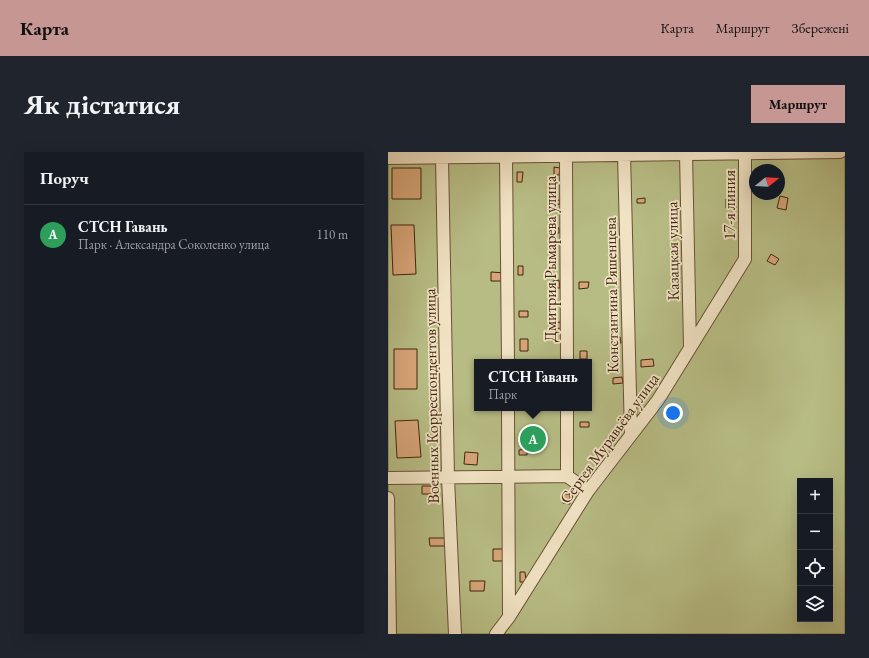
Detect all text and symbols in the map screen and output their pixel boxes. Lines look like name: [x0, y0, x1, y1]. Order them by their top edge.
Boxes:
text: Карта: [20, 16, 69, 41]
text: Карта: [660, 19, 694, 37]
text: Маршрут: [716, 19, 770, 37]
text: Збережені: [792, 19, 849, 37]
button: Маршрут: [751, 85, 845, 123]
text: Як дістатися: [24, 86, 180, 122]
north arrow: [749, 164, 785, 200]
text: Поруч: [40, 167, 89, 189]
street label: 17-я линия: [719, 170, 740, 240]
street label: Дмитрия Рымарева улица: [540, 175, 561, 342]
street label: Казацкая улица: [661, 201, 684, 301]
street label: Константина Ряшенцева: [600, 216, 623, 373]
text: СТСН Гавань: [78, 217, 168, 236]
text: A: [48, 226, 58, 243]
text: 110 m: [317, 226, 348, 243]
text: Парк · Александра Соколенко улица: [78, 236, 269, 253]
street label: Военных Корреспондентов улица: [419, 288, 444, 504]
popup: [474, 359, 592, 411]
text: СТСН Гавань: [488, 367, 578, 386]
street label: Сергея Муравьёва улица: [555, 368, 664, 508]
text: Парк: [488, 386, 517, 403]
your location: [663, 403, 683, 423]
pin: A: [520, 424, 546, 454]
map controls: [797, 478, 833, 622]
button: +: [797, 478, 833, 514]
button: −: [797, 514, 833, 550]
button: locate: [797, 550, 833, 586]
button: layers: [797, 586, 833, 622]

